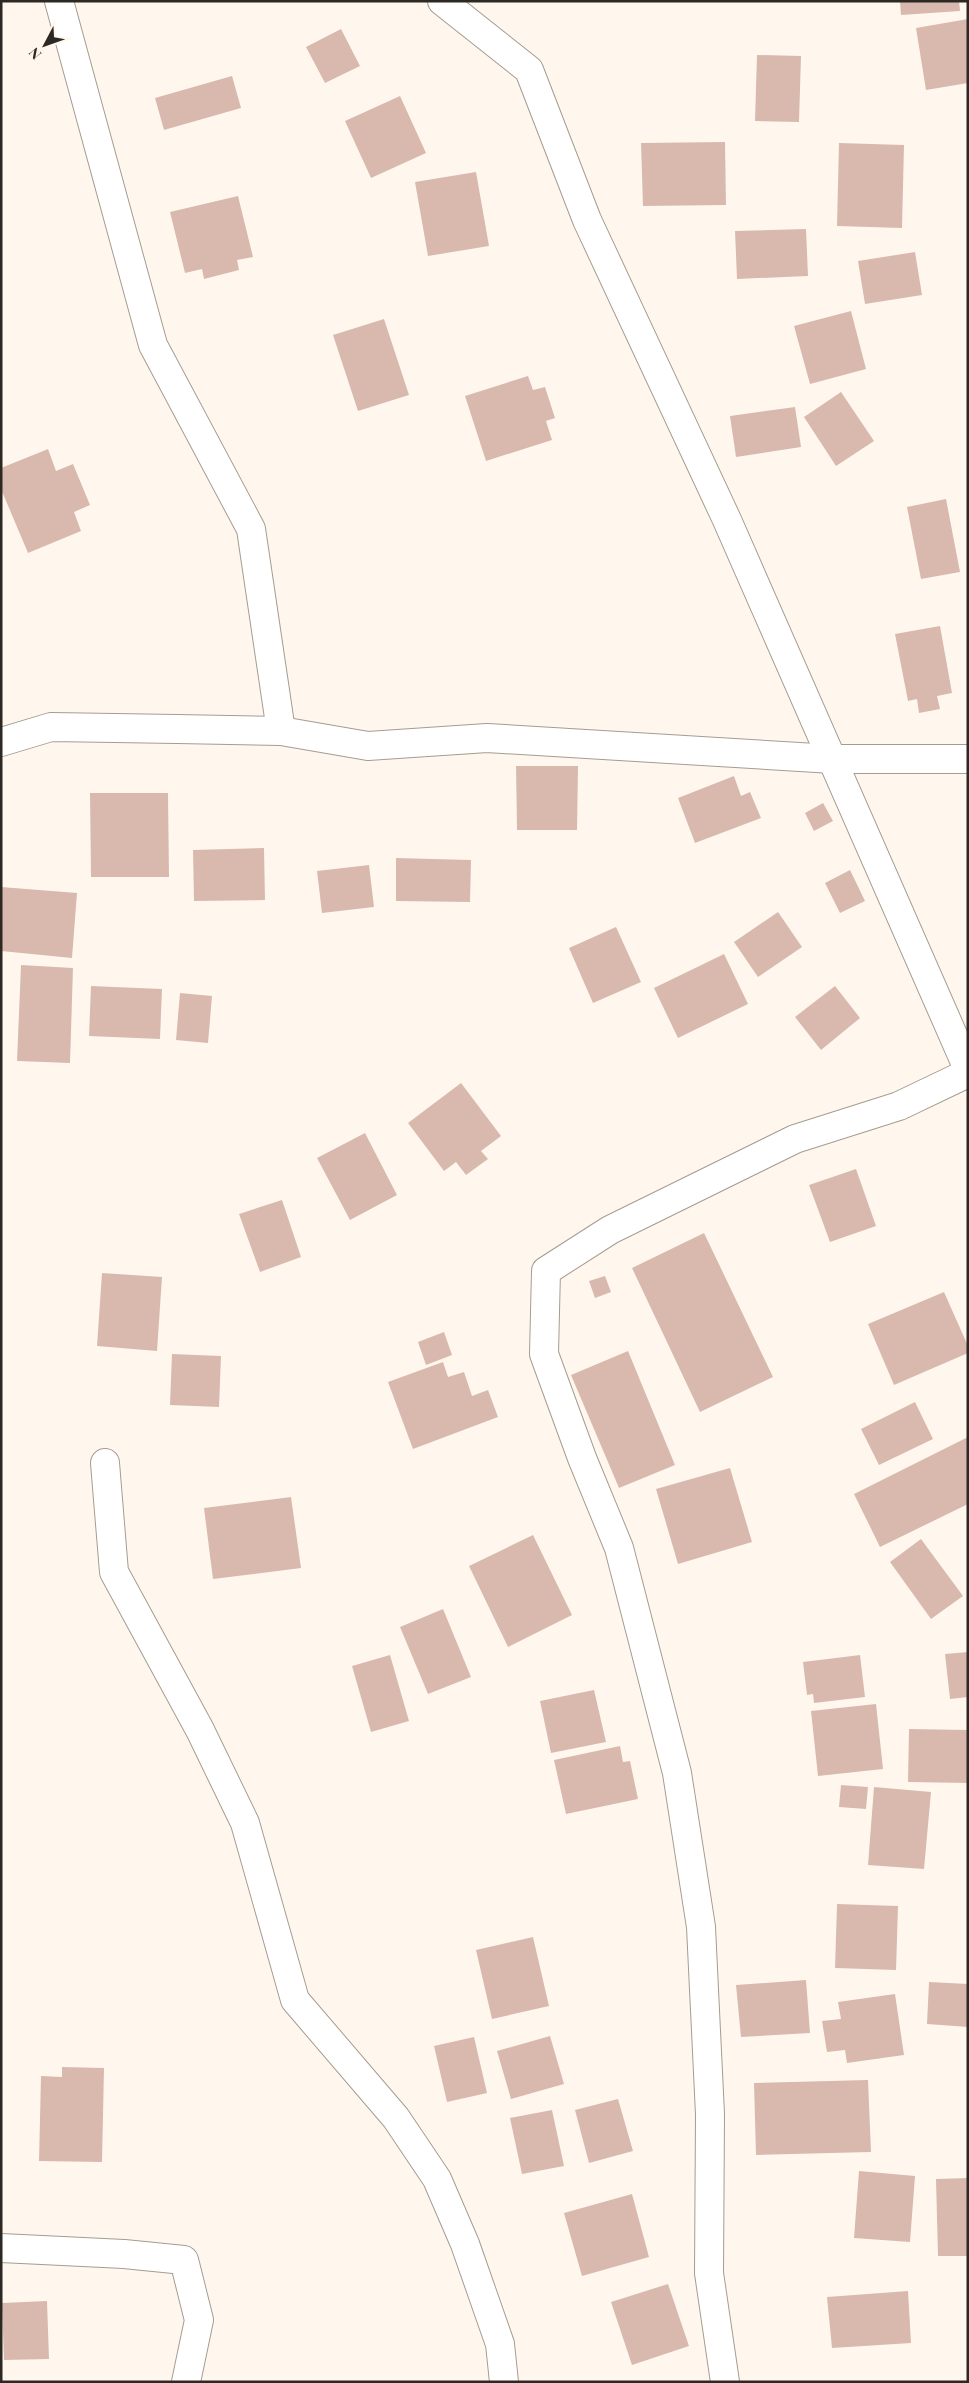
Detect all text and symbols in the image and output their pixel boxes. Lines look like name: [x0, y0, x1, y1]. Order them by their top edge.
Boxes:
north arrow: [20, 20, 70, 70]
text: N: [24, 44, 45, 64]

